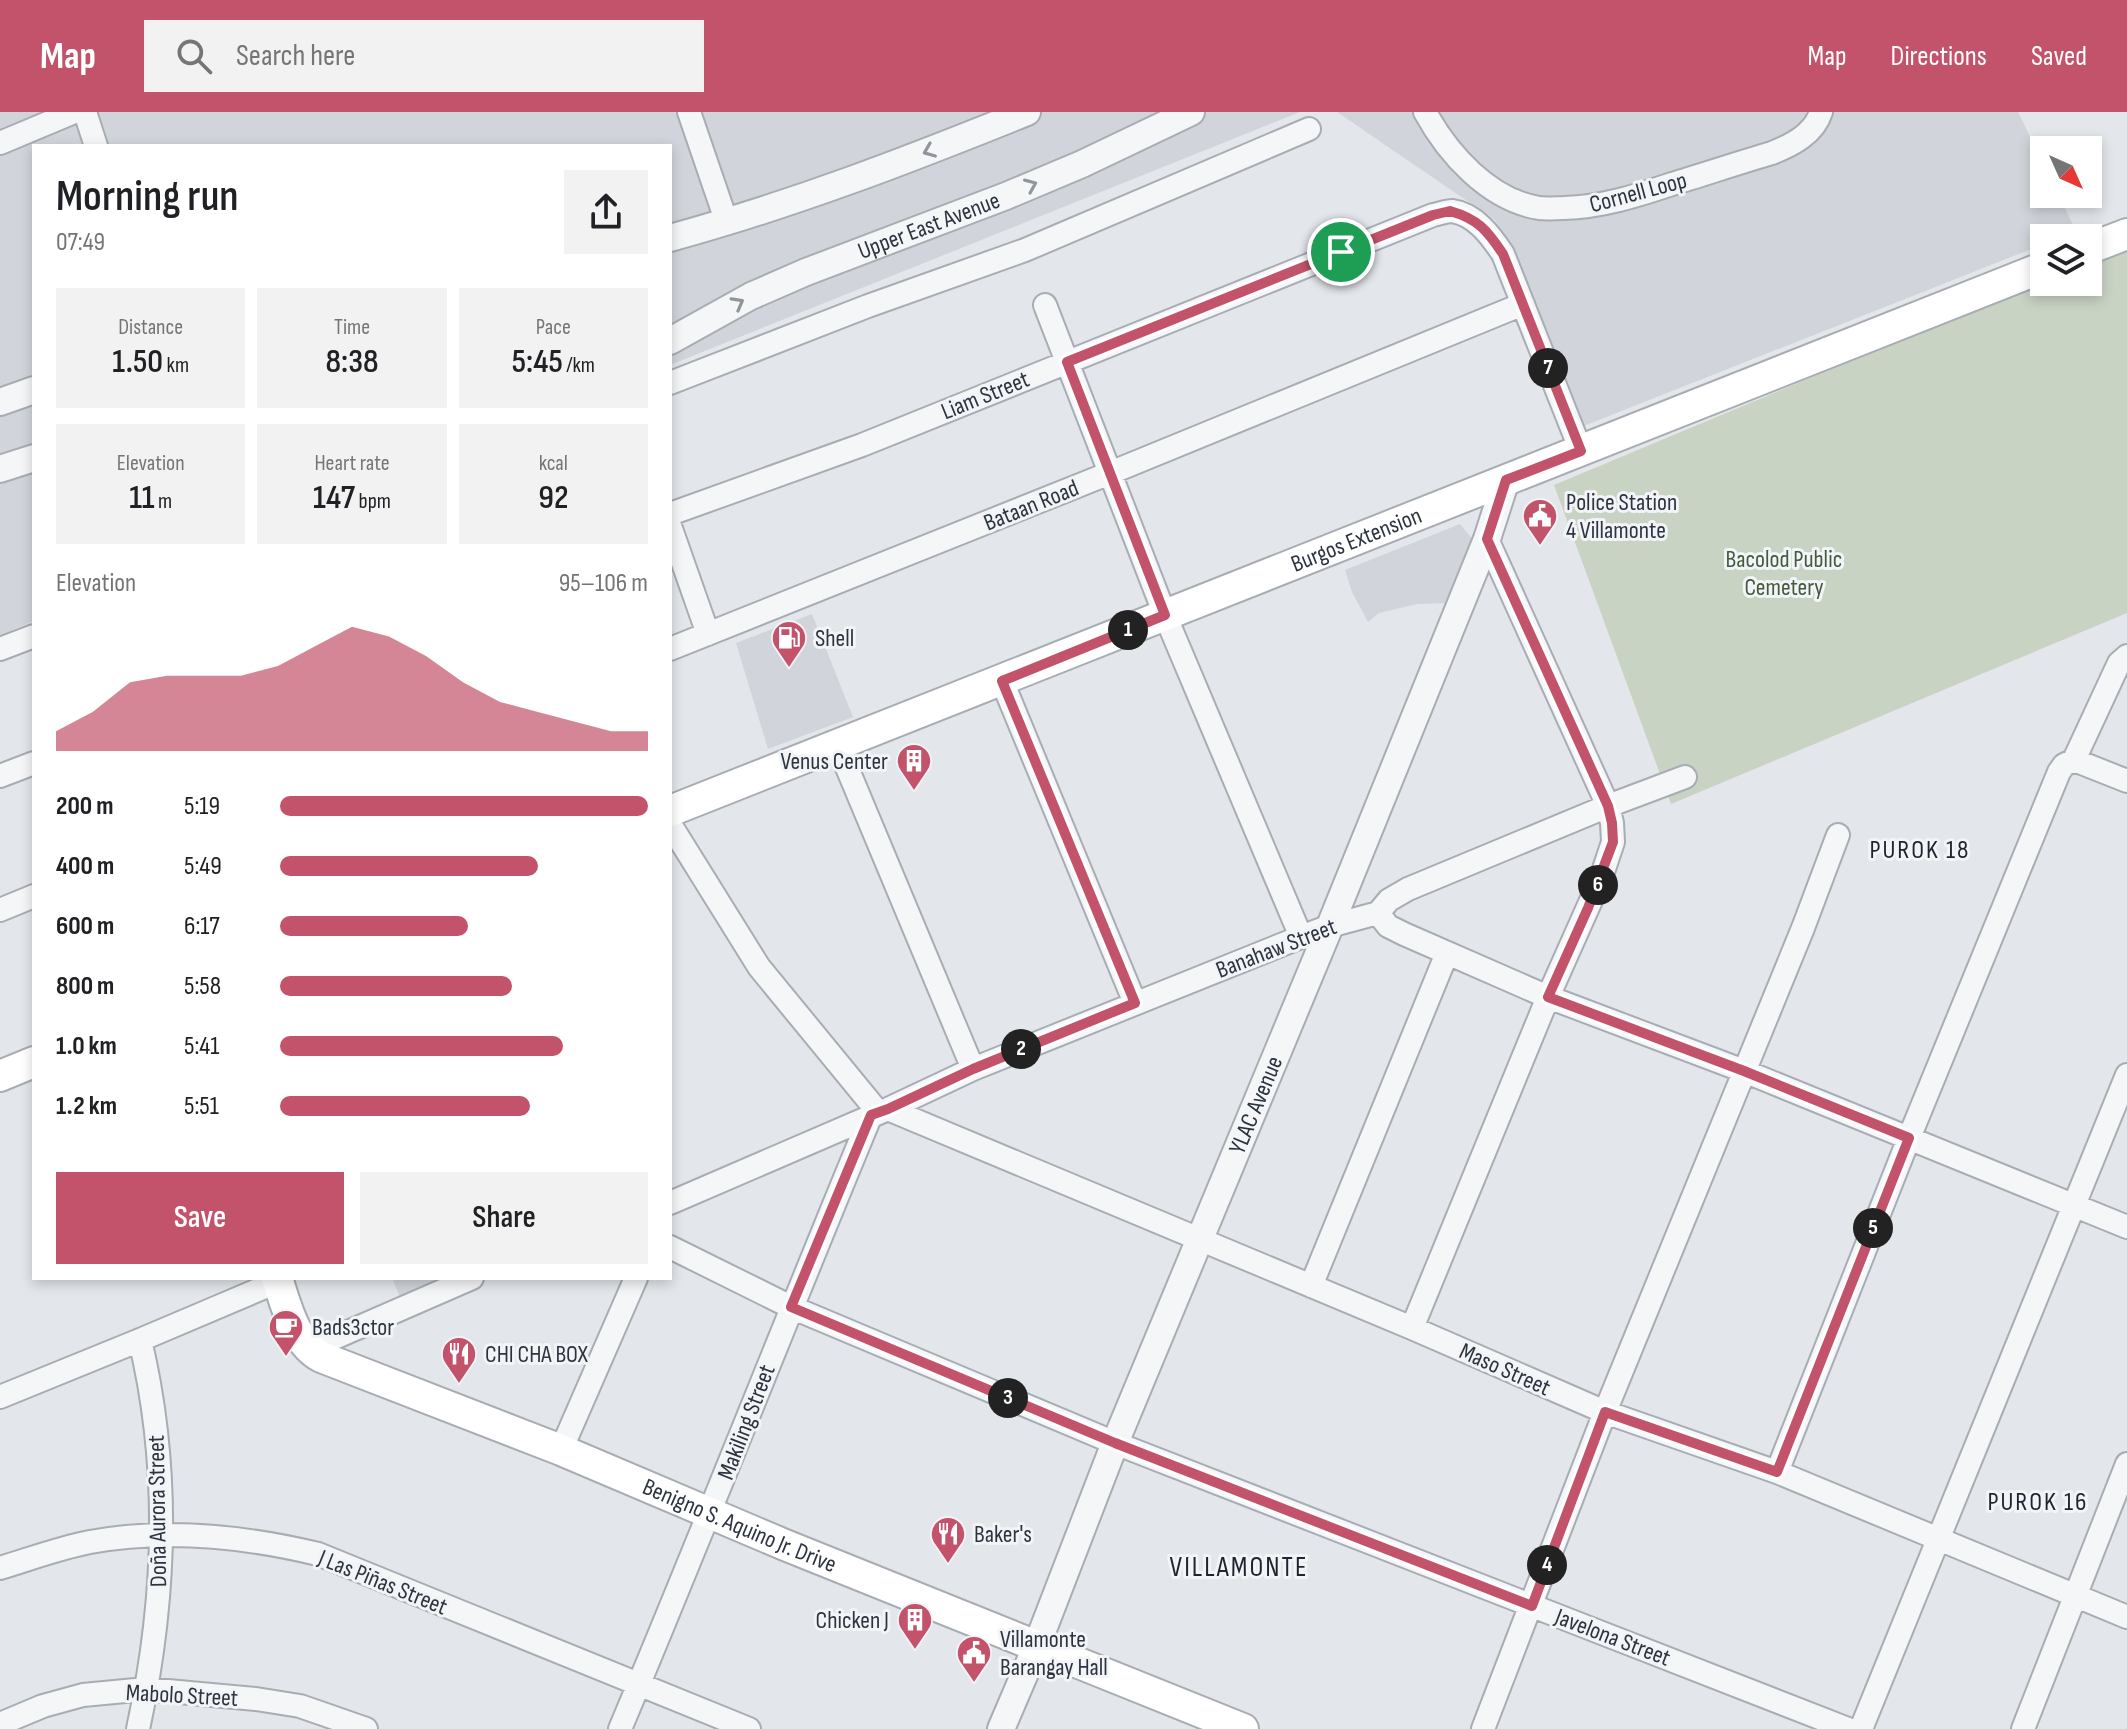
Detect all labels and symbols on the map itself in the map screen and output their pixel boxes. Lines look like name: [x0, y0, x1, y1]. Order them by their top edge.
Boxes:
north arrow: [2030, 136, 2102, 208]
one-way arrow: [923, 141, 937, 158]
street label: Cornell Loop: [1586, 166, 1690, 219]
one-way arrow: [1023, 179, 1037, 195]
street label: Upper East Avenue: [854, 186, 1004, 266]
pin: [1307, 218, 1375, 286]
one-way arrow: [729, 297, 744, 313]
pin: 7: [1528, 348, 1568, 388]
street label: Liam Street: [937, 365, 1033, 426]
street label: Bataan Road: [980, 473, 1083, 538]
place label: Police Station 4 Villamonte: [1566, 488, 1677, 545]
public building icon: Police Station 4 Villamonte: [1521, 497, 1559, 547]
street label: Burgos Extension: [1287, 501, 1426, 579]
park label: Bacolod Public Cemetery: [1726, 545, 1842, 602]
pin: 1: [1108, 610, 1148, 650]
fuel station icon: Shell: [770, 619, 808, 669]
place label: Shell: [815, 624, 854, 653]
building icon: Venus Center: [895, 742, 933, 792]
place label: Venus Center: [780, 747, 888, 776]
district label: PUROK 18: [1870, 835, 1970, 866]
pin: 6: [1578, 865, 1618, 905]
street label: Banahaw Street: [1212, 912, 1341, 985]
pin: 2: [1001, 1029, 1041, 1069]
street label: YLAC Avenue: [1223, 1052, 1289, 1159]
pin: 5: [1853, 1208, 1893, 1248]
cafe icon: Bads3ctor: [267, 1308, 305, 1358]
place label: Bads3ctor: [312, 1313, 394, 1342]
restaurant icon: CHI CHA BOX: [440, 1335, 478, 1385]
street label: Maso Street: [1455, 1337, 1555, 1402]
place label: CHI CHA BOX: [485, 1340, 589, 1369]
street label: Makiling Street: [711, 1361, 782, 1484]
pin: 3: [988, 1378, 1028, 1418]
street label: Doña Aurora Street: [142, 1435, 173, 1587]
street label: Benigno S. Aquino Jr. Drive: [638, 1472, 841, 1579]
district label: PUROK 16: [1988, 1487, 2088, 1518]
restaurant icon: Baker's: [929, 1515, 967, 1565]
place label: Baker's: [974, 1520, 1032, 1549]
street label: J Las Piñas Street: [313, 1543, 452, 1621]
pin: 4: [1527, 1545, 1567, 1585]
district label: VILLAMONTE: [1170, 1551, 1308, 1584]
building icon: Chicken J: [896, 1601, 934, 1651]
street label: Javelona Street: [1550, 1602, 1675, 1673]
place label: Chicken J: [816, 1606, 889, 1635]
place label: Villamonte Barangay Hall: [1000, 1625, 1108, 1682]
public building icon: Villamonte Barangay Hall: [955, 1634, 993, 1684]
street label: Mabolo Street: [125, 1678, 239, 1713]

